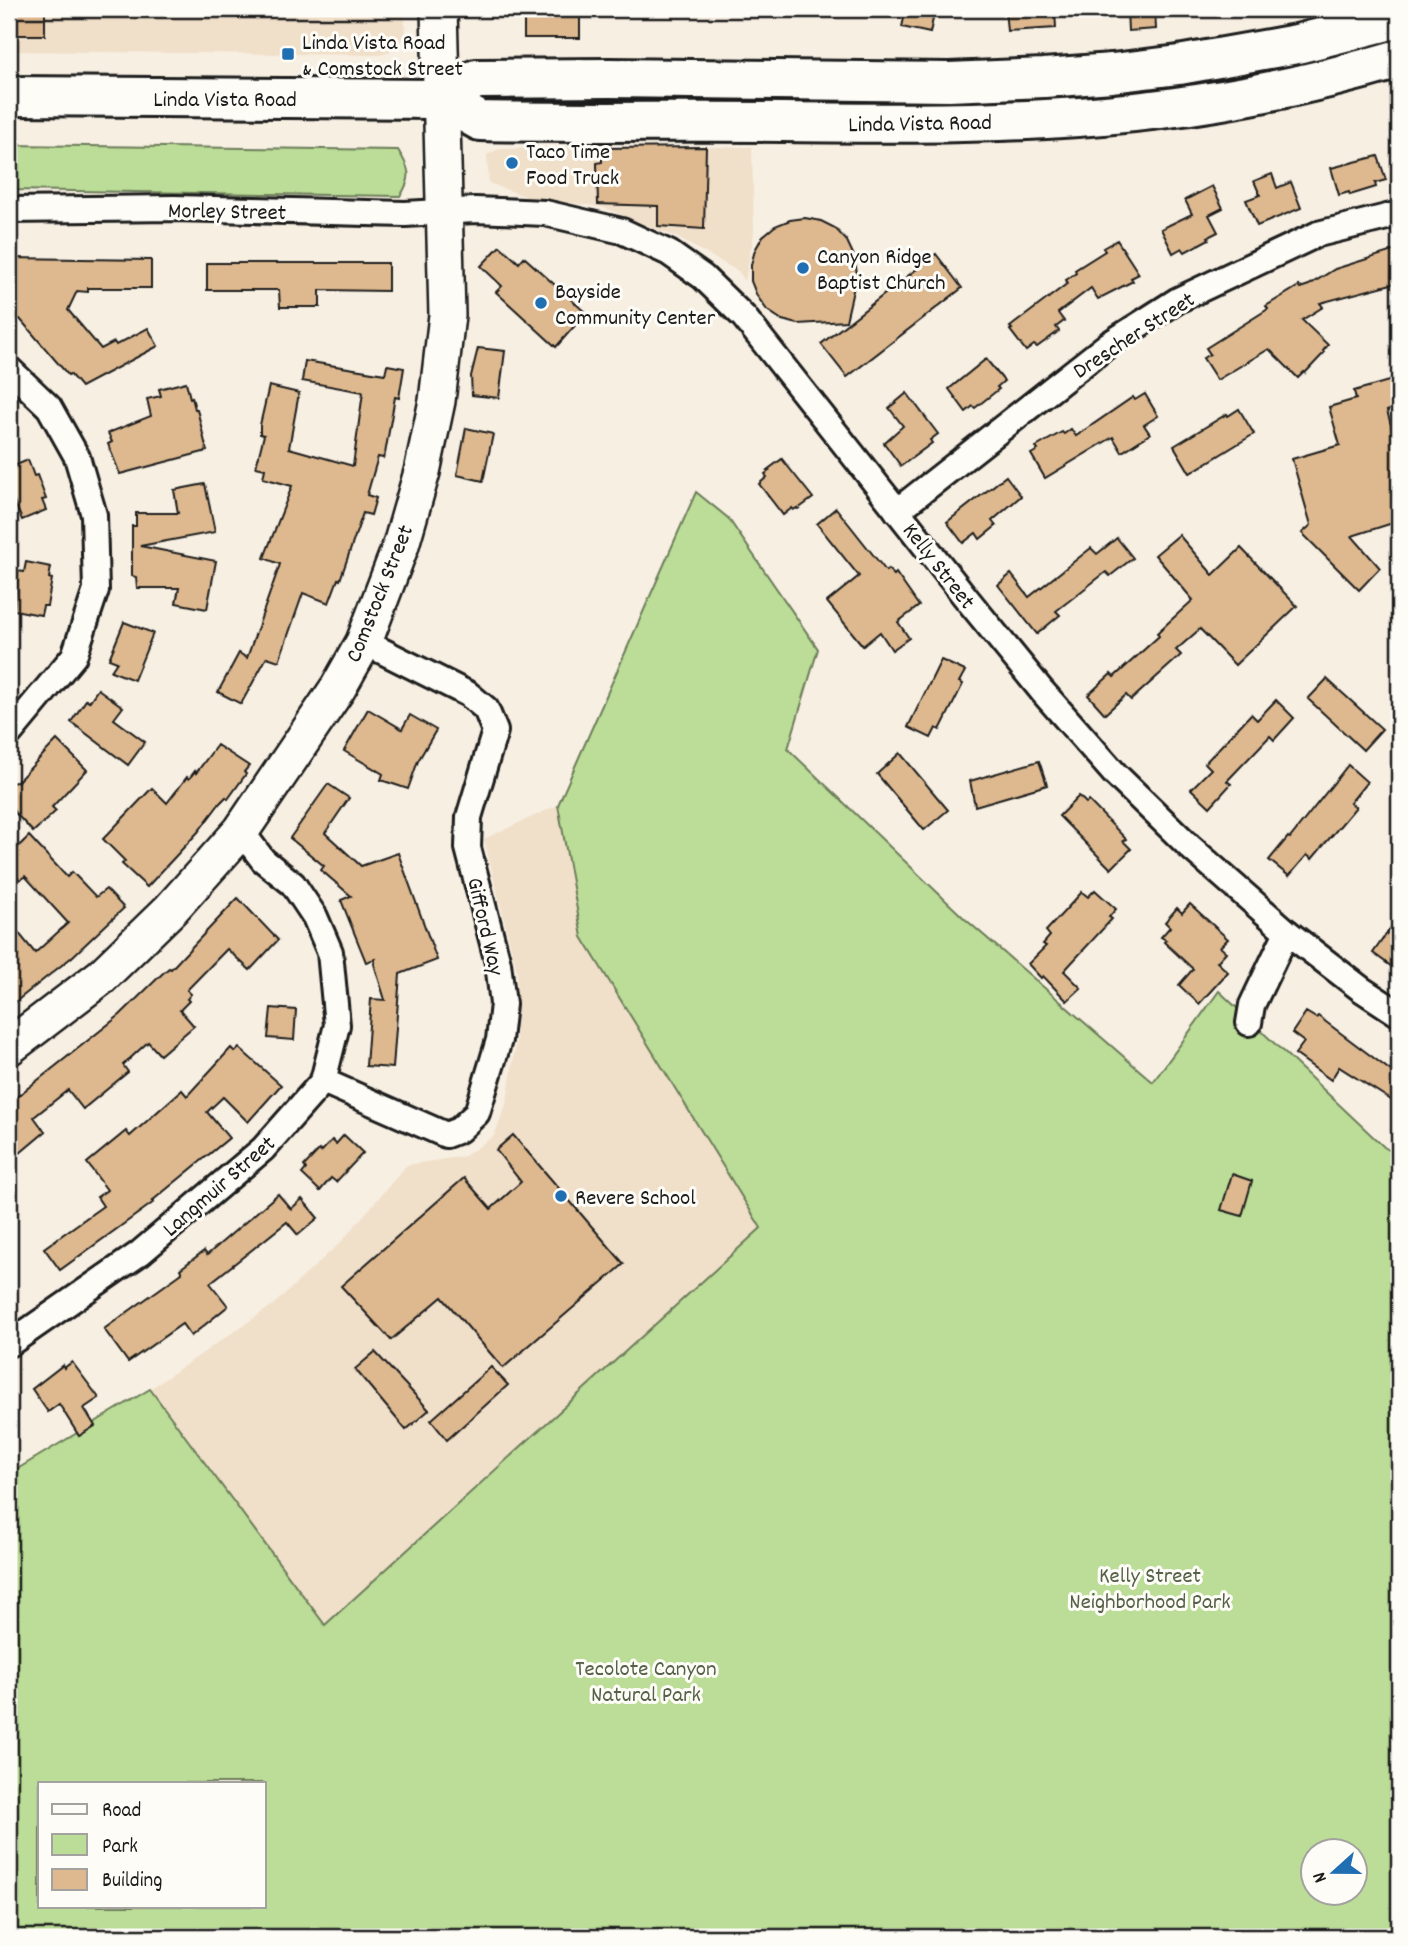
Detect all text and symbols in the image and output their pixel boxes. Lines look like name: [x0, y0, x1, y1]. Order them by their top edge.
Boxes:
place label: Linda Vista Road & Comstock Street: [302, 28, 463, 87]
marker: Linda Vista Road & Comstock Street: [280, 46, 296, 62]
street label: Linda Vista Road: [153, 85, 297, 118]
street label: Linda Vista Road: [848, 108, 992, 143]
place label: Taco Time Food Truck: [526, 137, 619, 196]
marker: Taco Time Food Truck: [504, 155, 520, 171]
street label: Morley Street: [168, 196, 286, 231]
place label: Canyon Ridge Baptist Church: [817, 242, 946, 301]
marker: Canyon Ridge Baptist Church: [795, 260, 811, 276]
place label: Bayside Community Center: [555, 277, 716, 336]
street label: Drescher Street: [1067, 285, 1203, 389]
marker: Bayside Community Center: [533, 295, 549, 311]
street label: Kelly Street: [893, 517, 982, 618]
street label: Comstock Street: [339, 521, 424, 668]
street label: Gifford Way: [456, 875, 511, 980]
street label: Langmuir Street: [156, 1129, 284, 1246]
place label: Revere School: [575, 1183, 696, 1216]
marker: Revere School: [553, 1188, 569, 1204]
park label: Kelly Street Neighborhood Park: [1069, 1561, 1231, 1620]
park label: Tecolote Canyon Natural Park: [575, 1654, 717, 1713]
legend: [38, 1782, 266, 1908]
text: Road: [102, 1797, 141, 1827]
text: Park: [102, 1833, 138, 1863]
north arrow: [1300, 1838, 1370, 1908]
text: Building: [102, 1867, 162, 1897]
text: N: [1307, 1868, 1336, 1886]

